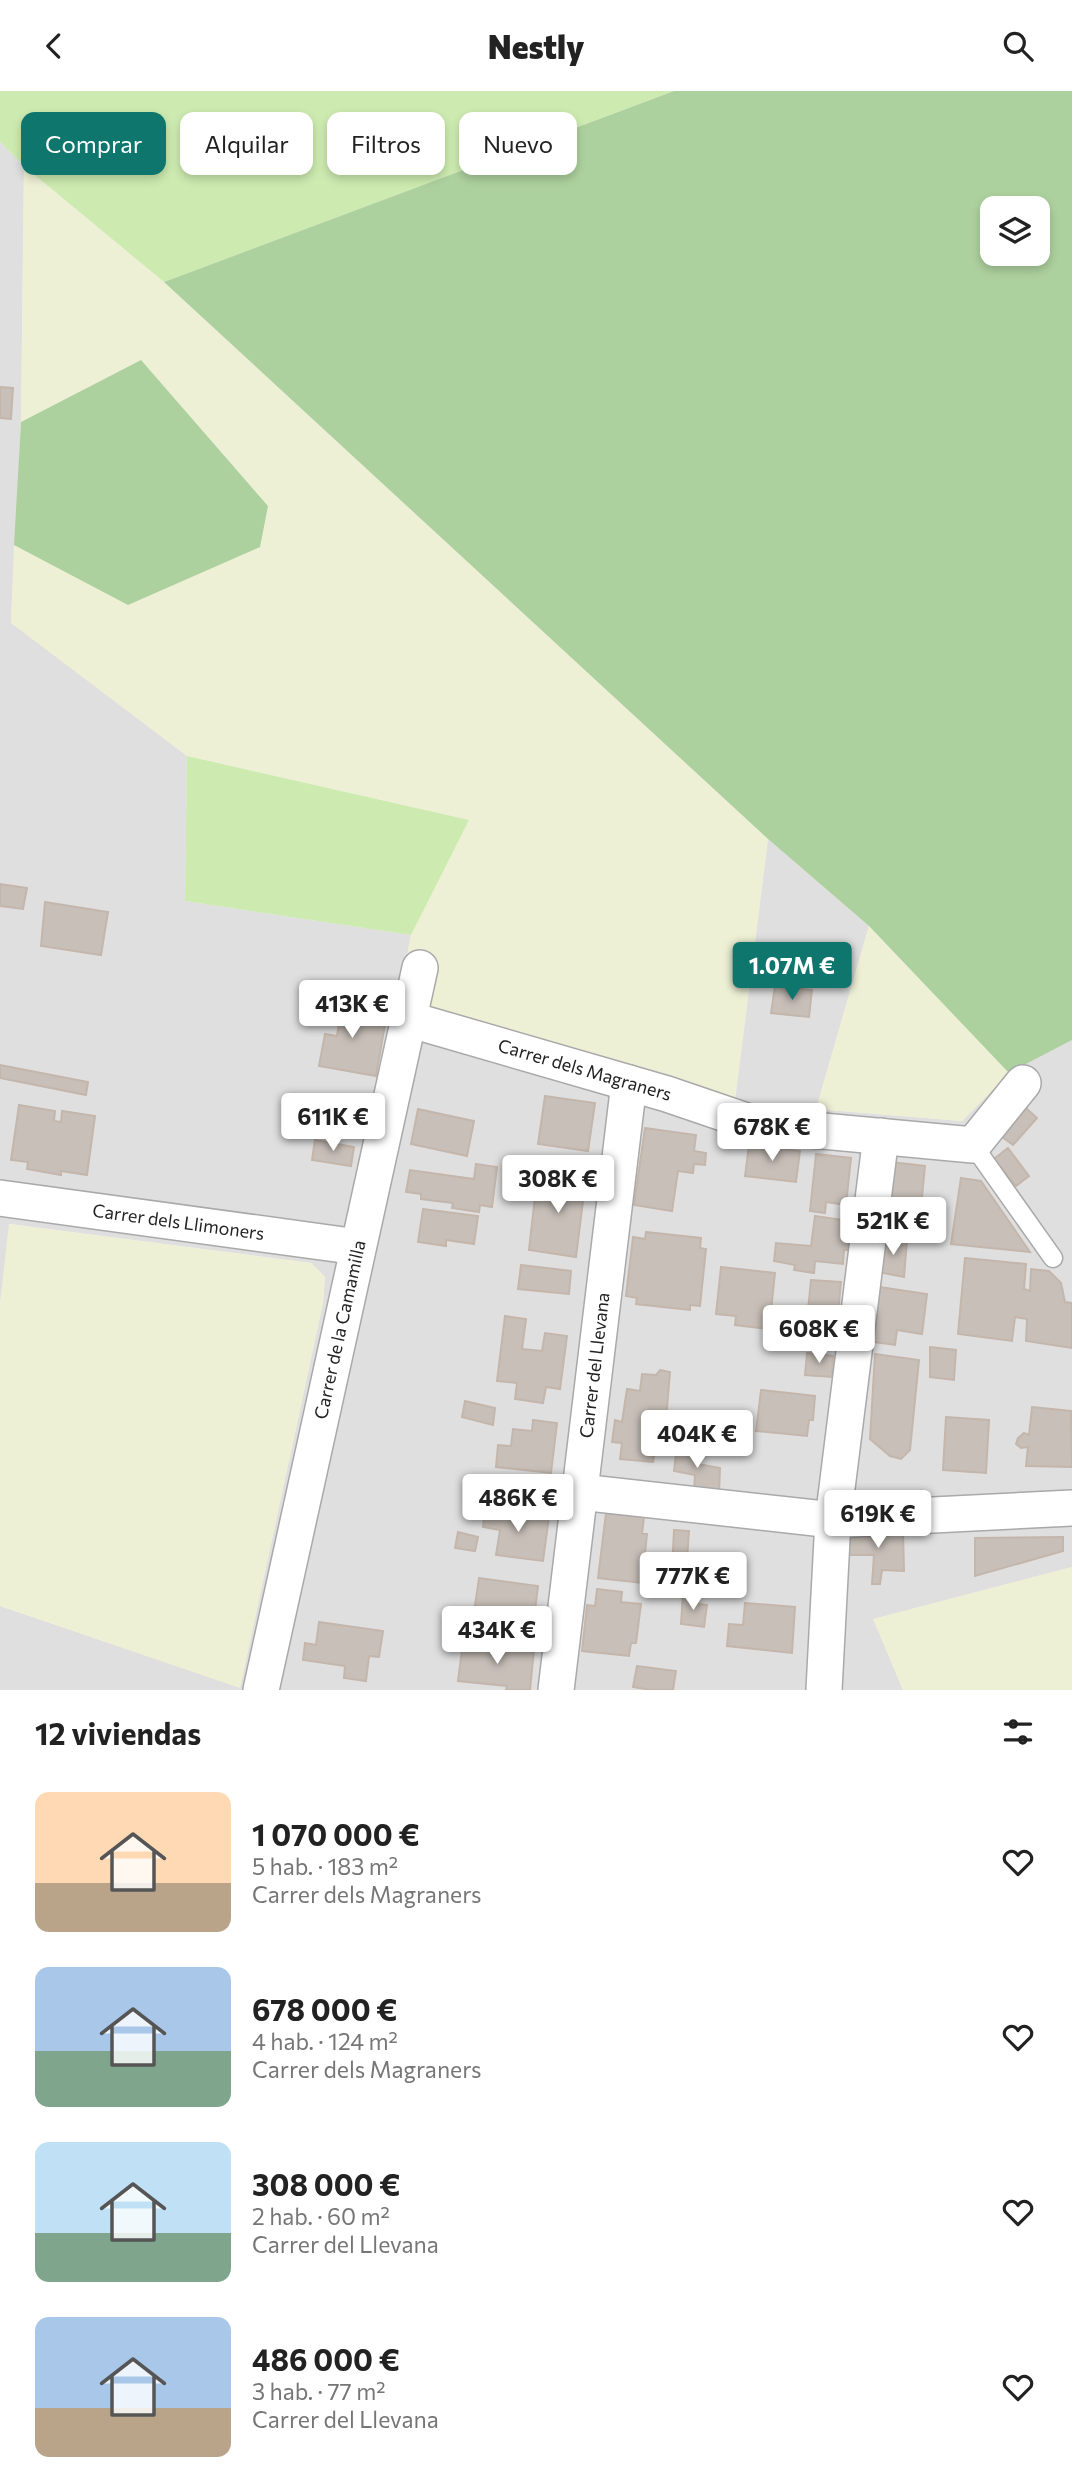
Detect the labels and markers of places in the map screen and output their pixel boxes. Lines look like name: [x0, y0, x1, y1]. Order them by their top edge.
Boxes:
pin: 1.07M €: [727, 943, 857, 1002]
pin: 413K €: [295, 981, 409, 1040]
pin: 611K €: [276, 1093, 390, 1153]
pin: 678K €: [715, 1103, 829, 1163]
pin: 308K €: [501, 1155, 615, 1215]
pin: 521K €: [836, 1197, 950, 1257]
pin: 608K €: [762, 1305, 876, 1365]
pin: 404K €: [640, 1411, 754, 1470]
pin: 486K €: [461, 1475, 575, 1534]
pin: 619K €: [821, 1491, 935, 1550]
pin: 777K €: [636, 1553, 750, 1612]
pin: 434K €: [440, 1607, 554, 1666]

